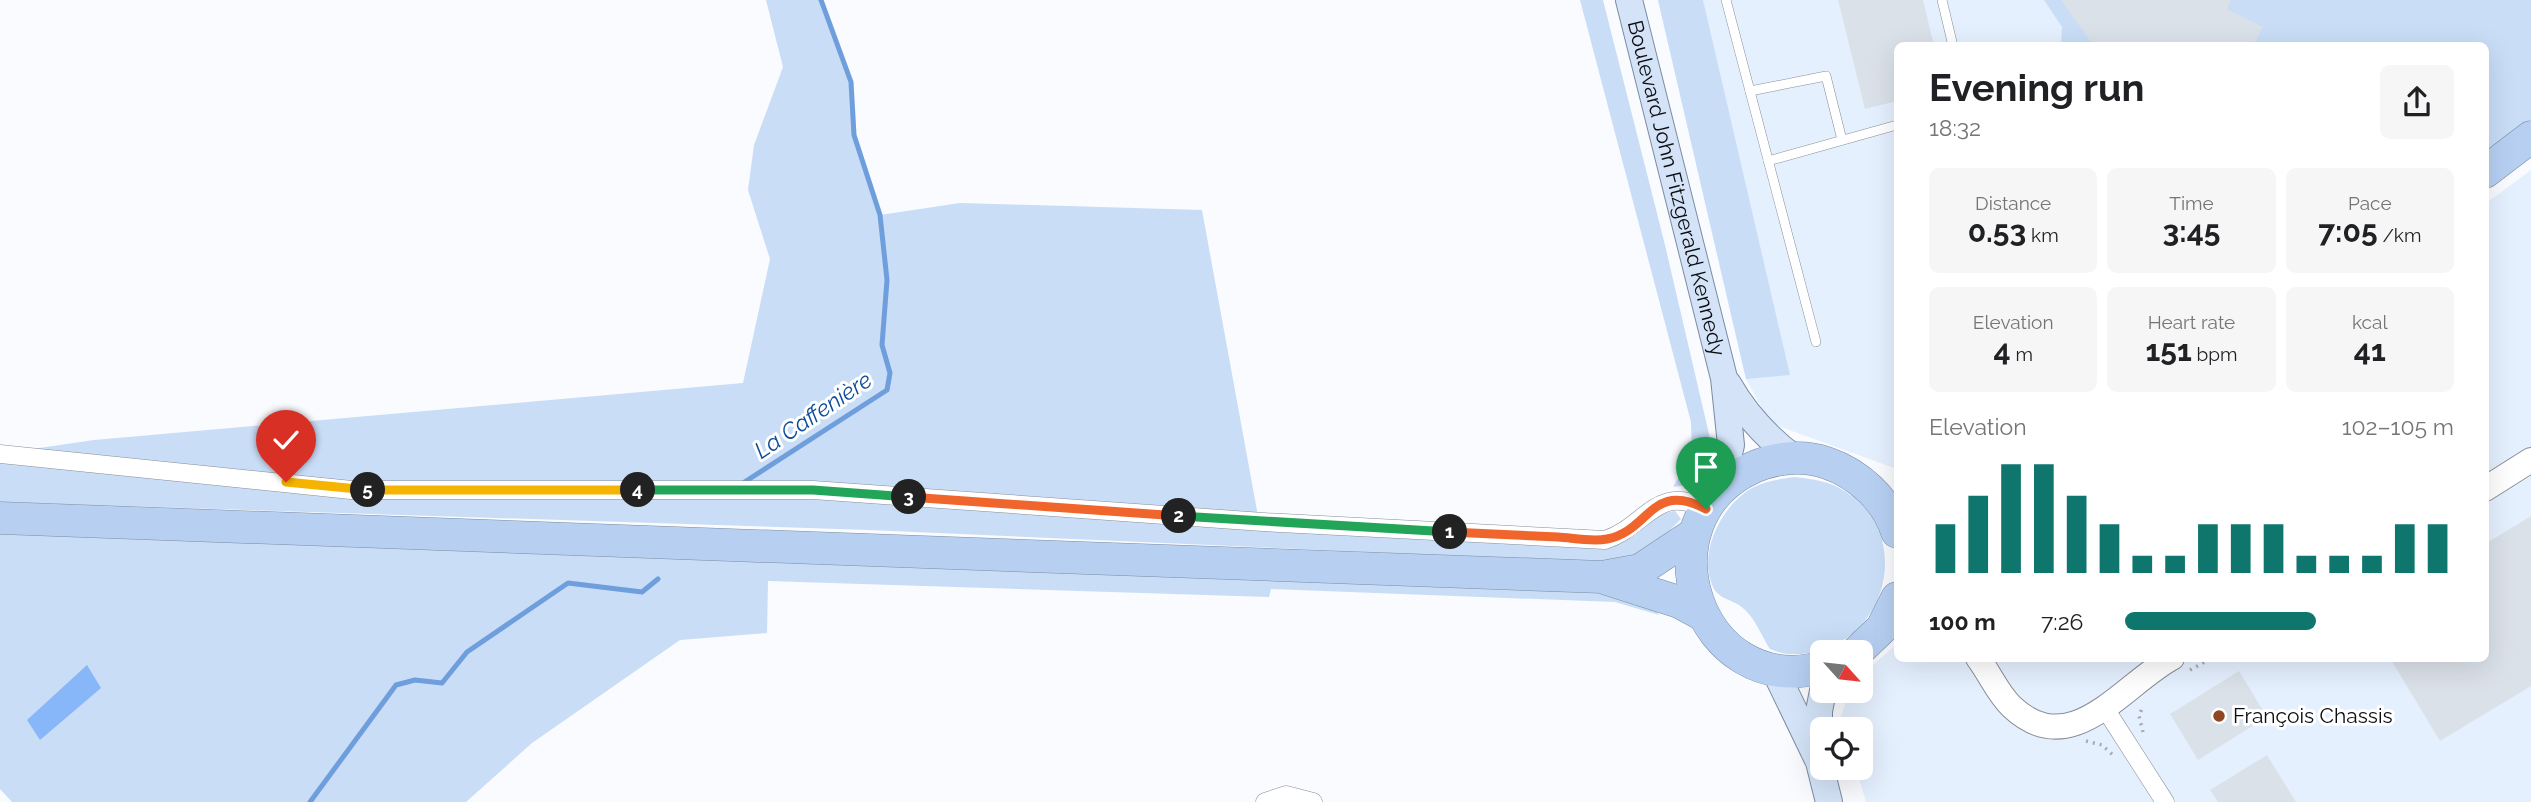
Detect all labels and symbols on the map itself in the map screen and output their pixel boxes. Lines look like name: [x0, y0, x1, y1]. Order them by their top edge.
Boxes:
street label: Boulevard John Fitzgerald Kennedy: [1623, 18, 1731, 358]
water label: La Caffenière: [749, 366, 876, 464]
pin: [256, 410, 316, 482]
pin: [1676, 437, 1736, 509]
pin: 5: [350, 472, 386, 508]
pin: 4: [620, 472, 656, 508]
pin: 3: [892, 480, 926, 514]
pin: 2: [1162, 498, 1196, 534]
pin: 1: [1432, 514, 1468, 550]
north arrow: [1810, 640, 1872, 704]
place label: François Chassis: [2233, 703, 2393, 728]
marker: François Chassis: [2211, 708, 2227, 724]

